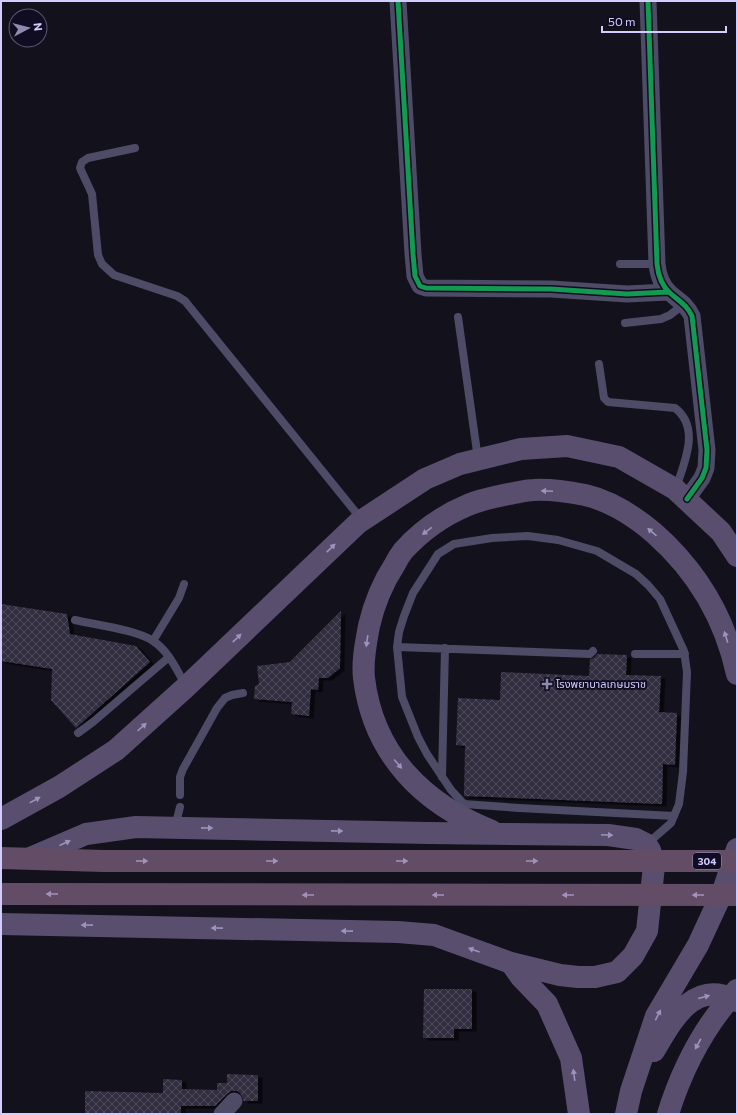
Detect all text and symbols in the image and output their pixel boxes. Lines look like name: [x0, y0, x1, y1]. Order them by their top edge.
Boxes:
north arrow: [8, 8, 48, 48]
scale bar: [602, 8, 726, 34]
text: 50 m: [608, 14, 636, 28]
text: N: [31, 22, 45, 32]
one-way arrow: [541, 487, 553, 494]
one-way arrow: [421, 526, 432, 535]
one-way arrow: [648, 528, 657, 537]
one-way arrow: [326, 544, 336, 553]
one-way arrow: [723, 631, 729, 643]
one-way arrow: [232, 633, 242, 643]
one-way arrow: [364, 635, 370, 647]
place label: โรงพยาบาลเกษมราช: [556, 677, 646, 690]
marker: โรงพยาบาลเกษมราช: [541, 678, 553, 690]
one-way arrow: [137, 722, 147, 731]
one-way arrow: [393, 758, 402, 769]
one-way arrow: [29, 797, 41, 803]
one-way arrow: [201, 825, 214, 831]
one-way arrow: [331, 828, 344, 834]
one-way arrow: [601, 832, 613, 839]
one-way arrow: [60, 839, 72, 845]
road number: 304: [693, 853, 721, 869]
one-way arrow: [136, 858, 149, 864]
one-way arrow: [266, 858, 279, 864]
one-way arrow: [396, 858, 409, 864]
one-way arrow: [526, 858, 539, 864]
one-way arrow: [45, 891, 58, 897]
one-way arrow: [301, 892, 314, 898]
one-way arrow: [431, 892, 444, 898]
one-way arrow: [561, 892, 574, 898]
one-way arrow: [691, 892, 704, 898]
one-way arrow: [81, 922, 93, 929]
one-way arrow: [210, 925, 223, 931]
one-way arrow: [341, 927, 353, 934]
one-way arrow: [468, 946, 480, 952]
one-way arrow: [698, 993, 710, 999]
one-way arrow: [655, 1009, 661, 1021]
one-way arrow: [695, 1039, 702, 1050]
one-way arrow: [570, 1069, 577, 1081]

